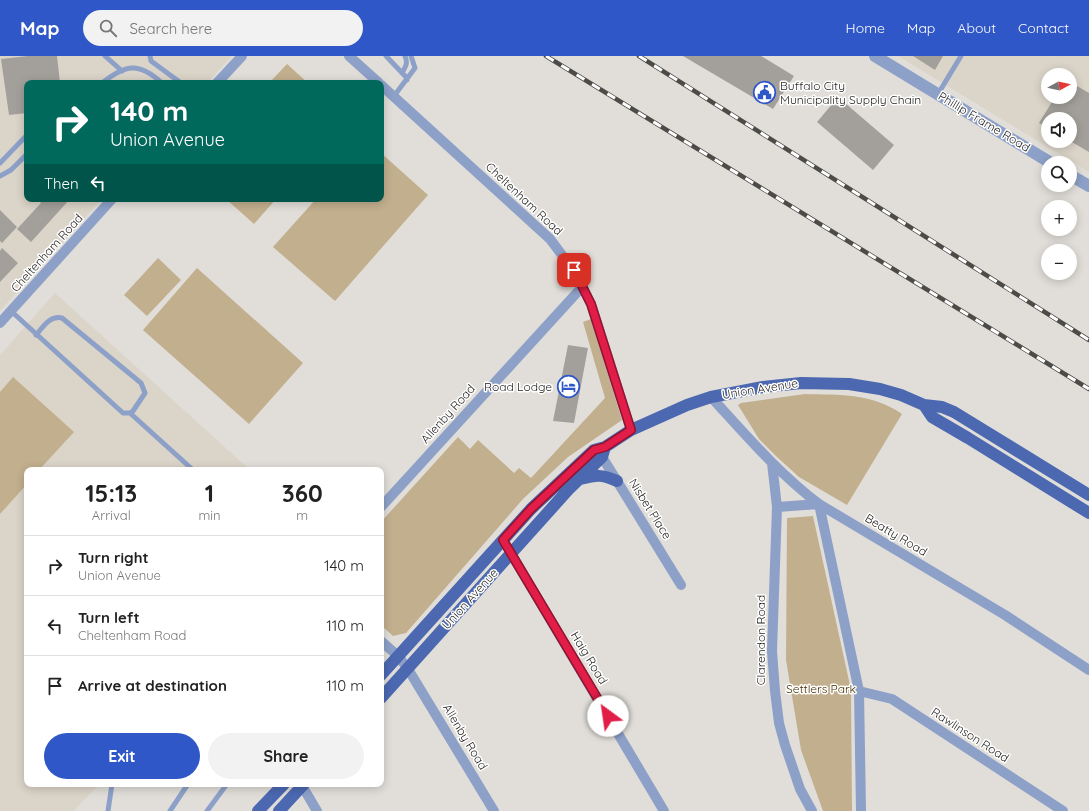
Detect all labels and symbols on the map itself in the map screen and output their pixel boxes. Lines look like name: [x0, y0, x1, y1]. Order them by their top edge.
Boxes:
north arrow: [1041, 68, 1077, 104]
place label: Buffalo City Municipality Supply Chain: [780, 78, 921, 107]
public building icon: Buffalo City Municipality Supply Chain: [751, 80, 777, 106]
street label: Phillip Frame Road: [936, 88, 1033, 155]
street label: Cheltenham Road: [483, 159, 566, 238]
street label: Cheltenham Road: [8, 211, 86, 295]
pin: [557, 253, 591, 287]
hotel icon: Road Lodge: [555, 374, 581, 400]
street label: Union Avenue: [721, 375, 799, 402]
place label: Road Lodge: [484, 379, 552, 394]
street label: Allenby Road: [417, 381, 478, 446]
street label: Nisbet Place: [626, 476, 675, 542]
street label: Beatty Road: [862, 510, 930, 559]
street label: Union Avenue: [438, 565, 501, 632]
street label: Clarendon Road: [753, 595, 768, 685]
street label: Haig Road: [568, 629, 611, 687]
park label: Settlers Park: [786, 681, 856, 696]
position arrow: [587, 695, 629, 737]
street label: Allenby Road: [440, 701, 491, 772]
street label: Rawlinson Road: [929, 704, 1012, 765]

